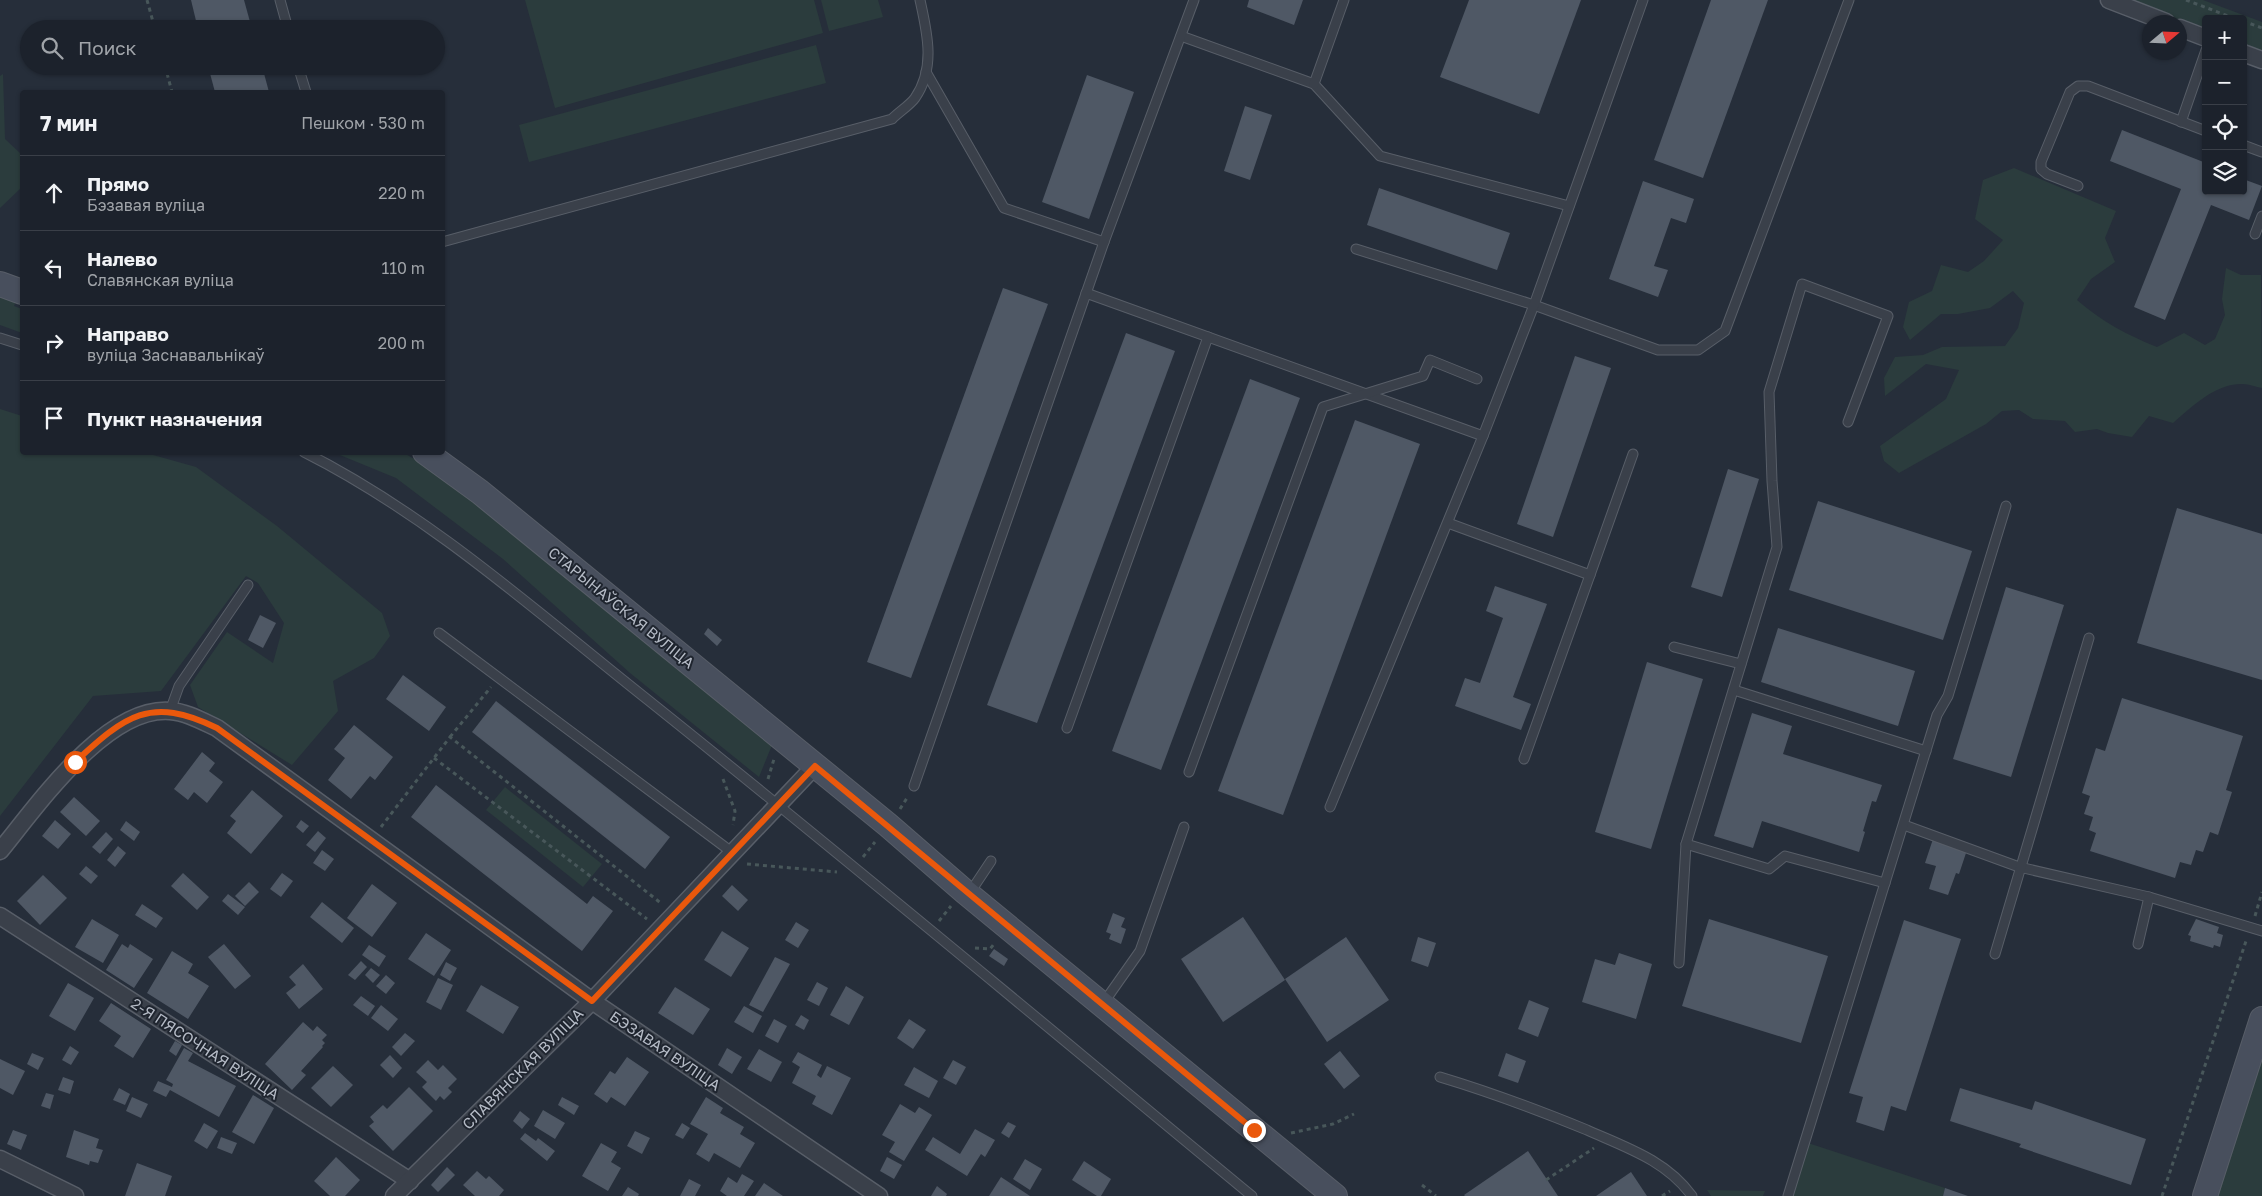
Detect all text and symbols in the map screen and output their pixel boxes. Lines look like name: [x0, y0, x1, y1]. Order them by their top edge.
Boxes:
north arrow: [2142, 15, 2187, 60]
map controls: [2202, 15, 2247, 195]
button: +: [2202, 15, 2247, 60]
search box: [20, 20, 445, 75]
icon: search: [38, 34, 66, 62]
text: Поиск: [78, 36, 137, 59]
button: −: [2202, 60, 2247, 105]
button: locate: [2202, 105, 2247, 150]
text: 7 мин: [40, 110, 97, 136]
text: Пешком · 530 m: [301, 113, 425, 133]
button: layers: [2202, 150, 2247, 195]
text: Прямо: [87, 172, 149, 195]
icon: ahead: [40, 179, 68, 207]
text: 220 m: [378, 183, 425, 203]
text: Бэзавая вуліца: [87, 195, 205, 215]
text: Налево: [87, 247, 157, 270]
icon: left: [40, 254, 68, 282]
text: 110 m: [381, 258, 425, 278]
text: Славянская вуліца: [87, 270, 234, 290]
text: Направо: [87, 322, 169, 345]
icon: right: [40, 329, 68, 357]
text: 200 m: [378, 333, 425, 353]
text: вуліца Заснавальнікаў: [87, 345, 265, 365]
icon: arrive: [40, 404, 68, 432]
text: Пункт назначения: [87, 407, 262, 430]
street label: СТАРЫНАЎСКАЯ ВУЛІЦА: [545, 543, 698, 672]
route start: [64, 751, 87, 774]
street label: 2-Я ПЯСОЧНАЯ ВУЛІЦА: [128, 994, 283, 1103]
street label: СЛАВЯНСКАЯ ВУЛІЦА: [458, 1004, 587, 1133]
street label: БЭЗАВАЯ ВУЛІЦА: [607, 1007, 724, 1094]
route end: [1243, 1119, 1266, 1142]

